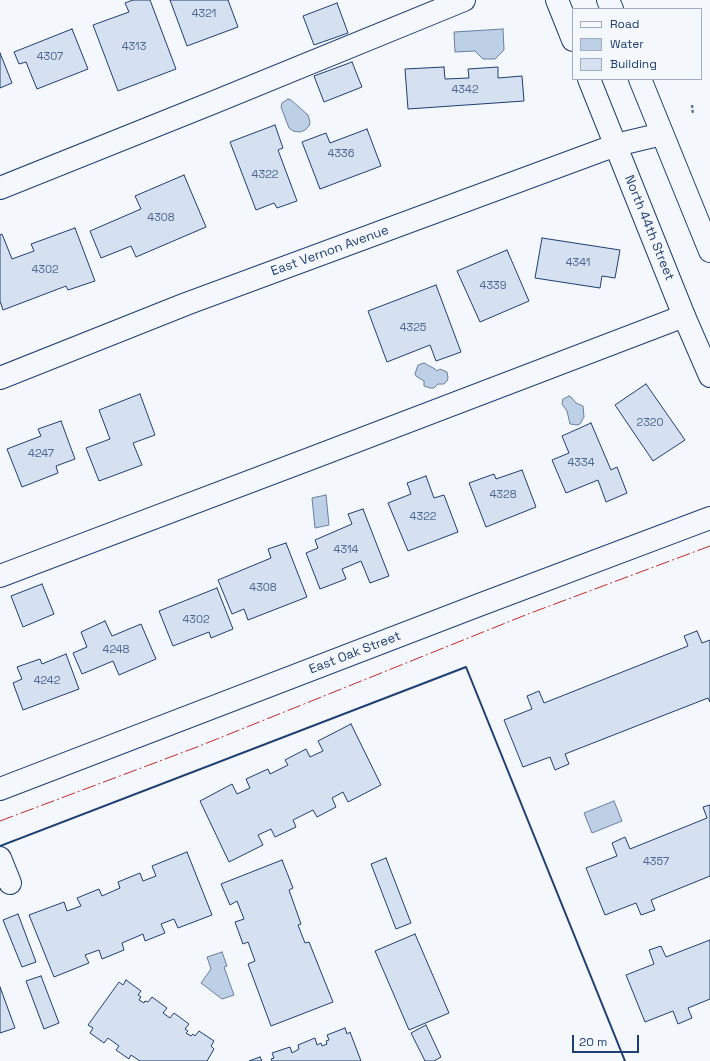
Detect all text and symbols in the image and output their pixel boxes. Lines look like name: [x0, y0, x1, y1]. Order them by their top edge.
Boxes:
house number: 4321: [192, 7, 216, 21]
legend: [572, 8, 702, 80]
text: Road: [610, 16, 639, 32]
text: Water: [610, 36, 644, 52]
house number: 4313: [122, 40, 146, 54]
house number: 4307: [37, 50, 63, 64]
text: Building: [610, 56, 657, 72]
house number: 4342: [451, 83, 479, 97]
house number: 4336: [328, 147, 354, 161]
house number: 4322: [252, 168, 278, 182]
street label: North 44th Street: [621, 173, 677, 283]
house number: 4308: [147, 211, 175, 225]
street label: East Vernon Avenue: [269, 222, 391, 280]
house number: 4341: [566, 256, 590, 270]
house number: 4302: [31, 263, 59, 277]
house number: 4339: [480, 279, 506, 293]
house number: 4325: [400, 321, 426, 335]
house number: 2320: [637, 416, 663, 430]
house number: 4247: [28, 447, 54, 461]
house number: 4334: [567, 456, 595, 470]
house number: 4328: [489, 488, 517, 502]
house number: 4322: [410, 510, 436, 524]
house number: 4314: [334, 543, 358, 557]
house number: 4308: [249, 581, 277, 595]
house number: 4302: [182, 613, 210, 627]
street label: East Oak Street: [307, 628, 403, 678]
house number: 4248: [103, 643, 129, 657]
house number: 4242: [34, 674, 60, 688]
house number: 4357: [643, 855, 669, 869]
scale bar: [574, 1027, 641, 1053]
text: 20 m: [579, 1034, 607, 1050]

